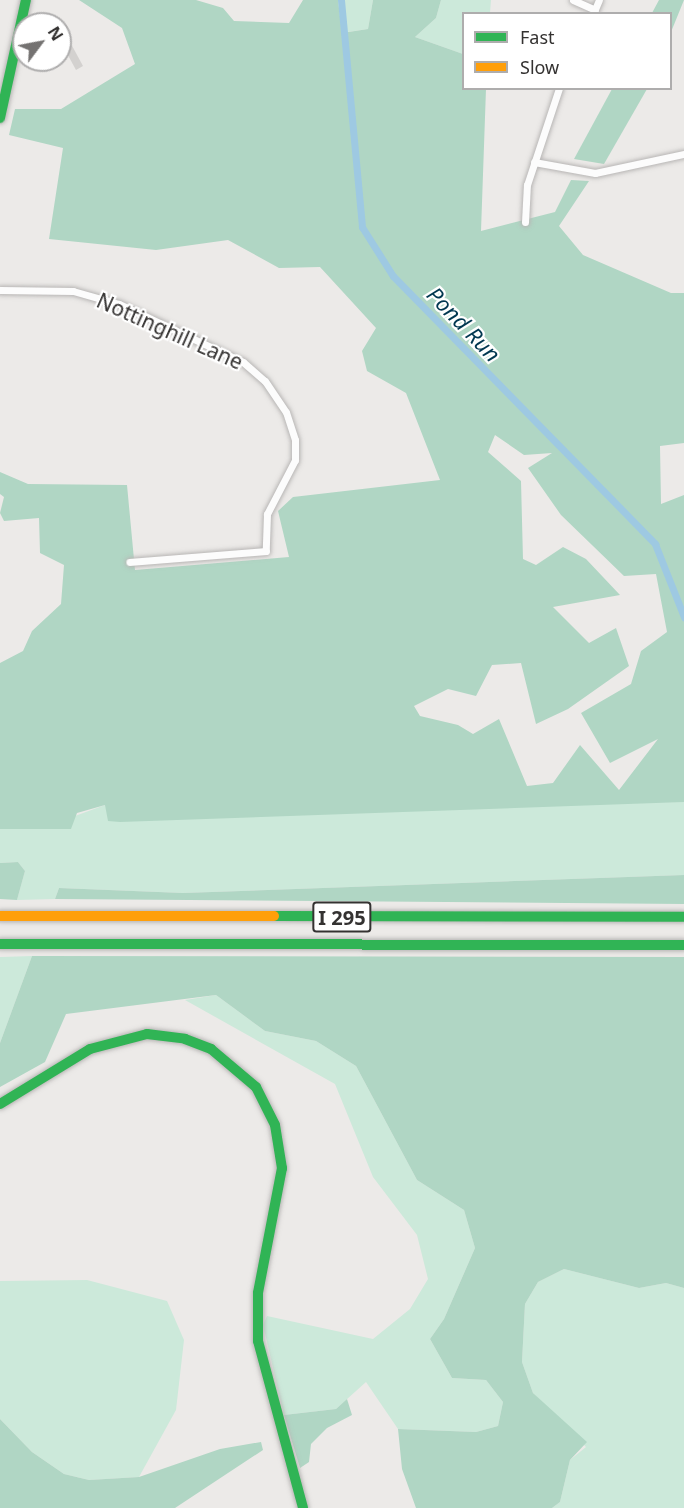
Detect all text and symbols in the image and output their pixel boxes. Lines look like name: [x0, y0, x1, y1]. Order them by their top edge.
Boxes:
north arrow: [12, 12, 72, 72]
legend: [462, 12, 672, 90]
text: N: [43, 22, 68, 45]
text: Fast: [520, 25, 555, 49]
text: Slow: [520, 55, 559, 79]
water label: Pond Run: [422, 281, 506, 367]
street label: Nottinghill Lane: [93, 287, 247, 375]
road number: I 295: [312, 900, 372, 934]

